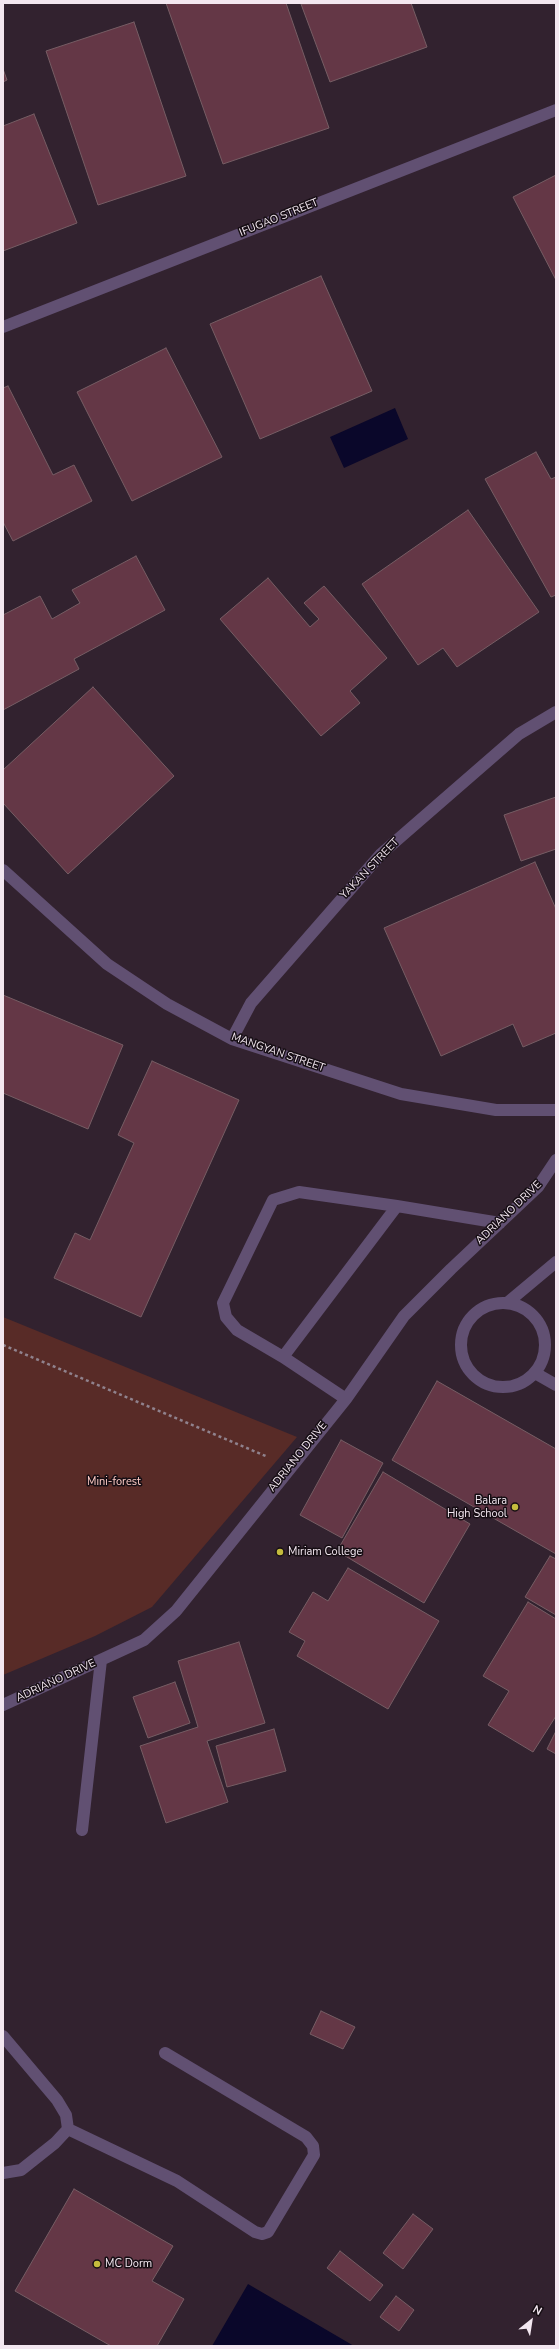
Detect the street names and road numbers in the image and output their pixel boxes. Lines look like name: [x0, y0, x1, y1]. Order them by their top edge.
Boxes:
street label: IFUGAO STREET: [238, 196, 320, 240]
street label: YAKAN STREET: [338, 836, 402, 902]
street label: MANGYAN STREET: [229, 1031, 327, 1075]
street label: ADRIANO DRIVE: [473, 1178, 545, 1248]
street label: ADRIANO DRIVE: [266, 1419, 330, 1495]
street label: ADRIANO DRIVE: [14, 1657, 98, 1705]

